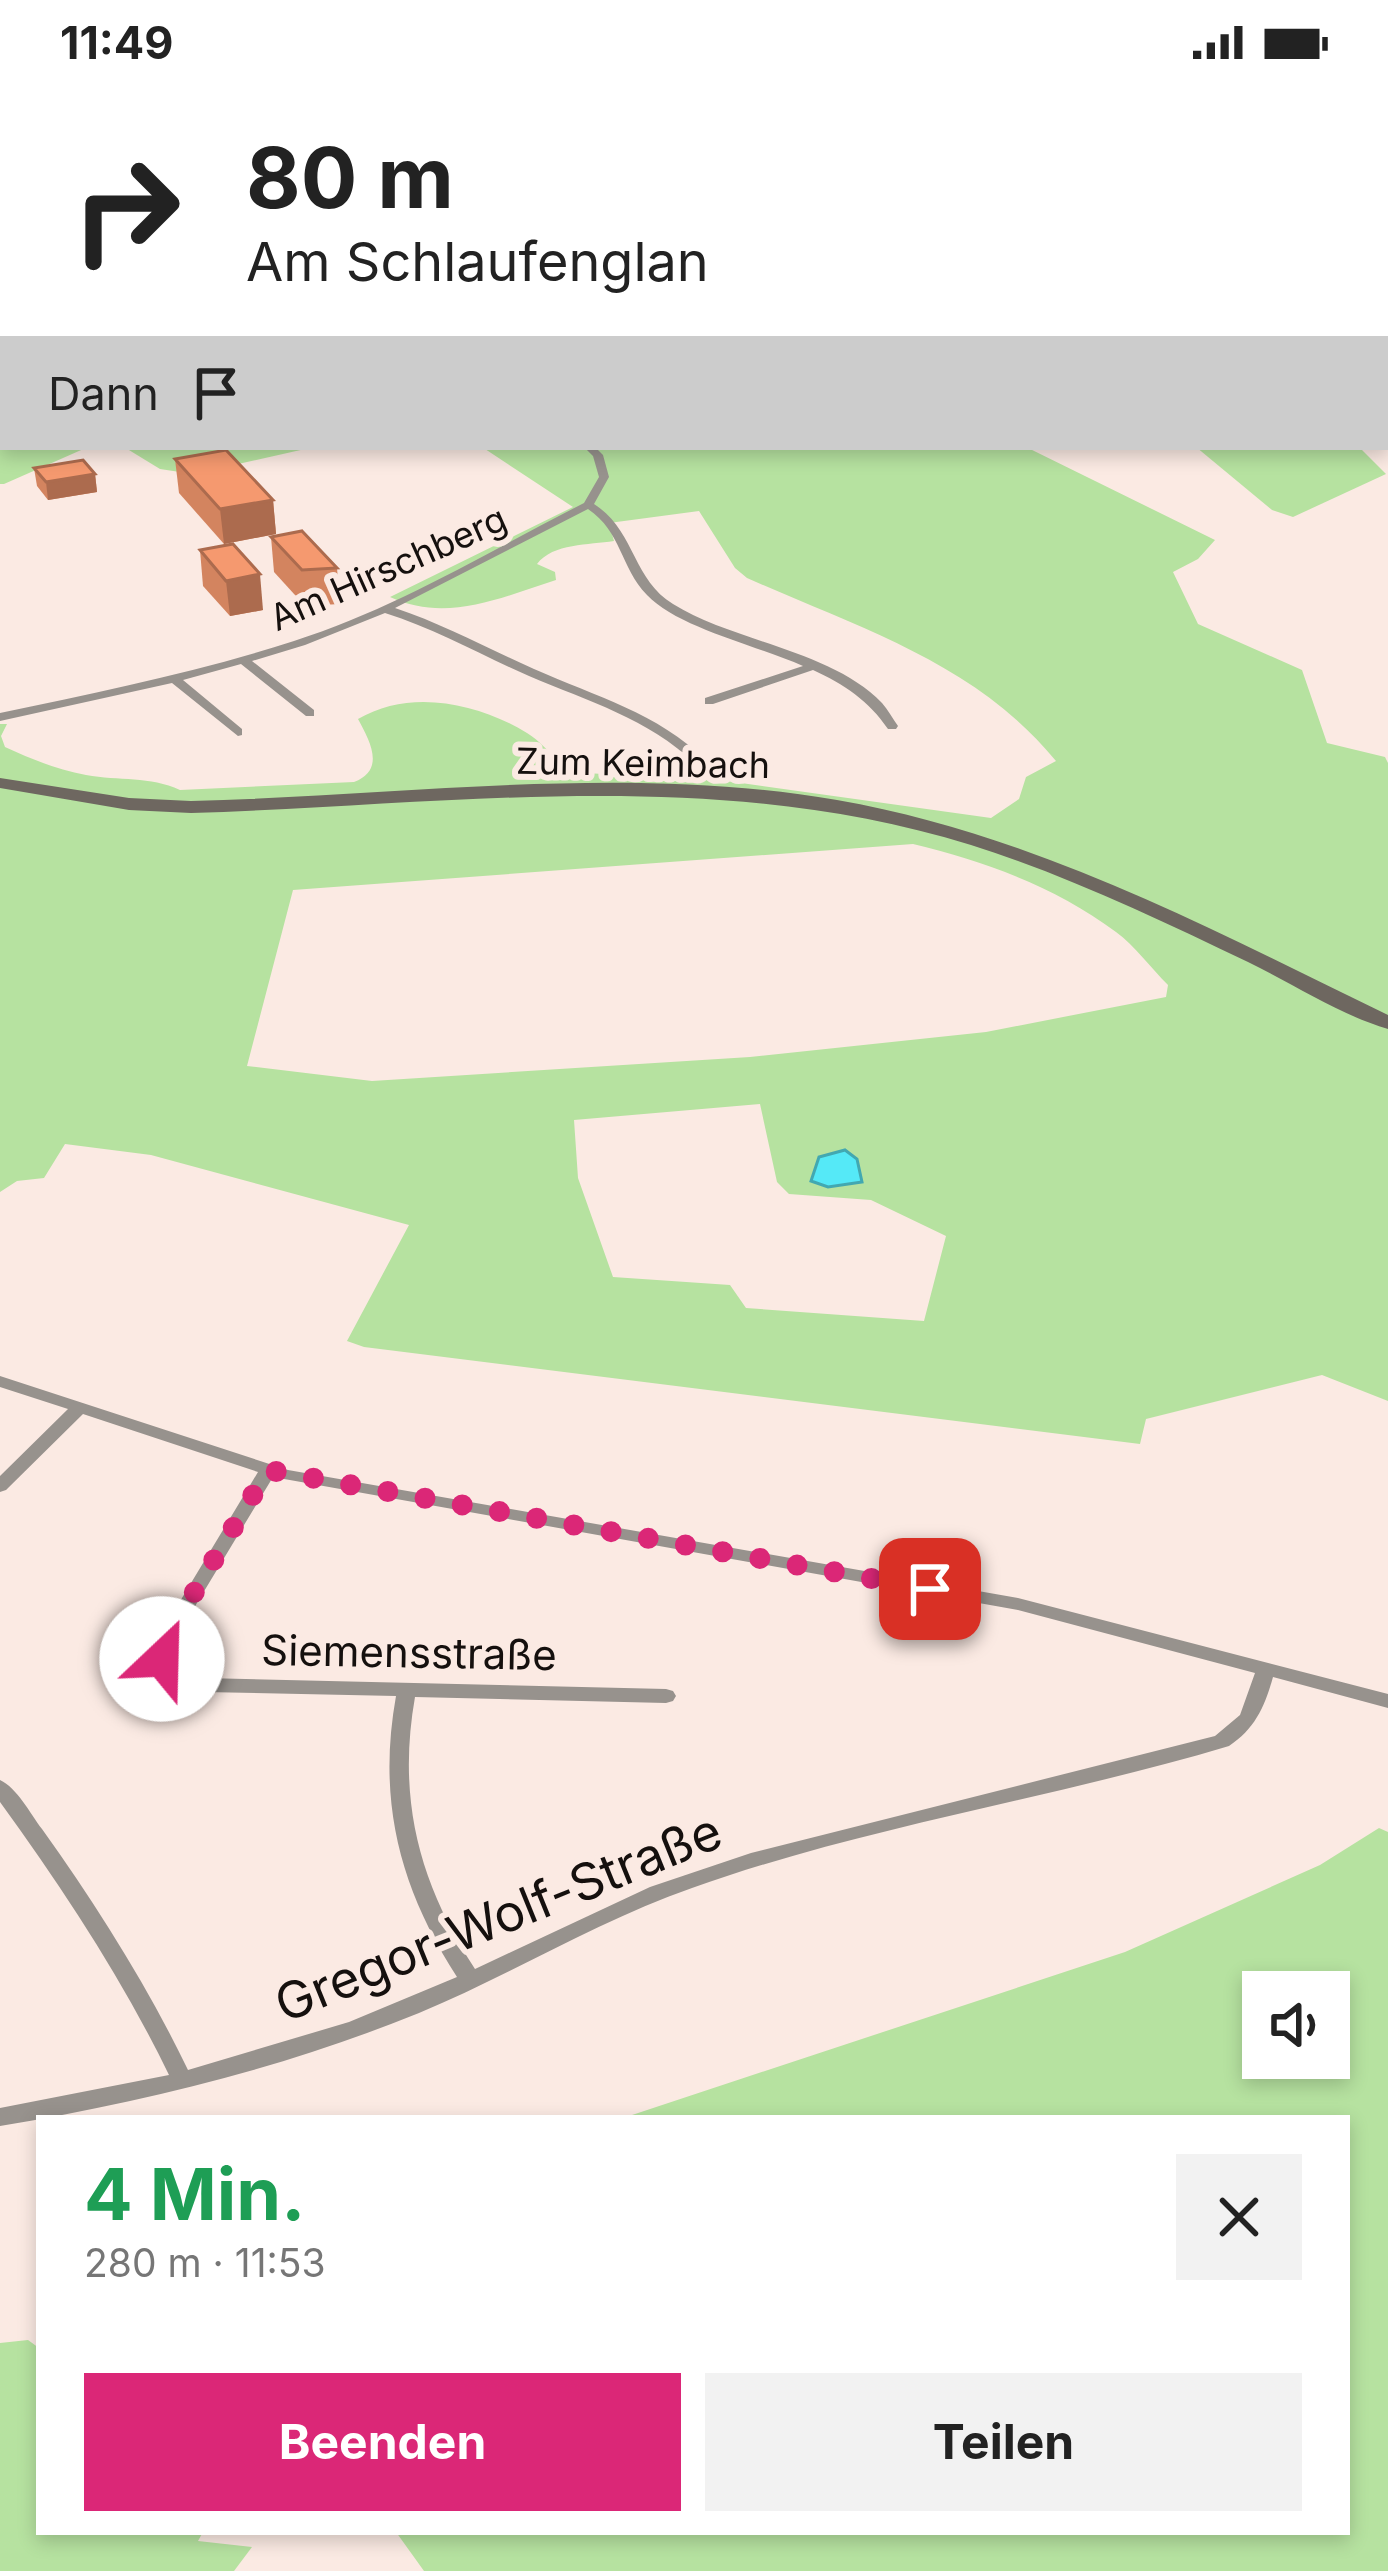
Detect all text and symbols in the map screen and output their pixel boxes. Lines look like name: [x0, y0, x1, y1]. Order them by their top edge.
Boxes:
text: 11:49: [60, 15, 174, 70]
text: 80 m: [246, 127, 454, 228]
icon: right: [48, 132, 204, 288]
text: Am Schlaufenglan: [246, 229, 709, 294]
icon: arrive: [183, 360, 249, 426]
text: Dann: [48, 366, 159, 421]
street label: Am Hirschberg: [263, 496, 513, 640]
street label: Zum Keimbach: [516, 739, 770, 787]
pin: [879, 1538, 981, 1640]
icon: arrive: [897, 1556, 963, 1622]
position arrow: [99, 1596, 225, 1722]
street label: Siemensstraße: [261, 1624, 557, 1680]
street label: Gregor-Wolf-Straße: [266, 1800, 730, 2034]
map controls: [1242, 1971, 1350, 2079]
button: sound: [1242, 1971, 1350, 2079]
text: 4 Min.: [84, 2150, 305, 2237]
button: close: [1176, 2154, 1302, 2280]
text: 280 m · 11:53: [84, 2239, 326, 2286]
button: Beenden: [84, 2373, 681, 2511]
button: Teilen: [705, 2373, 1302, 2511]

